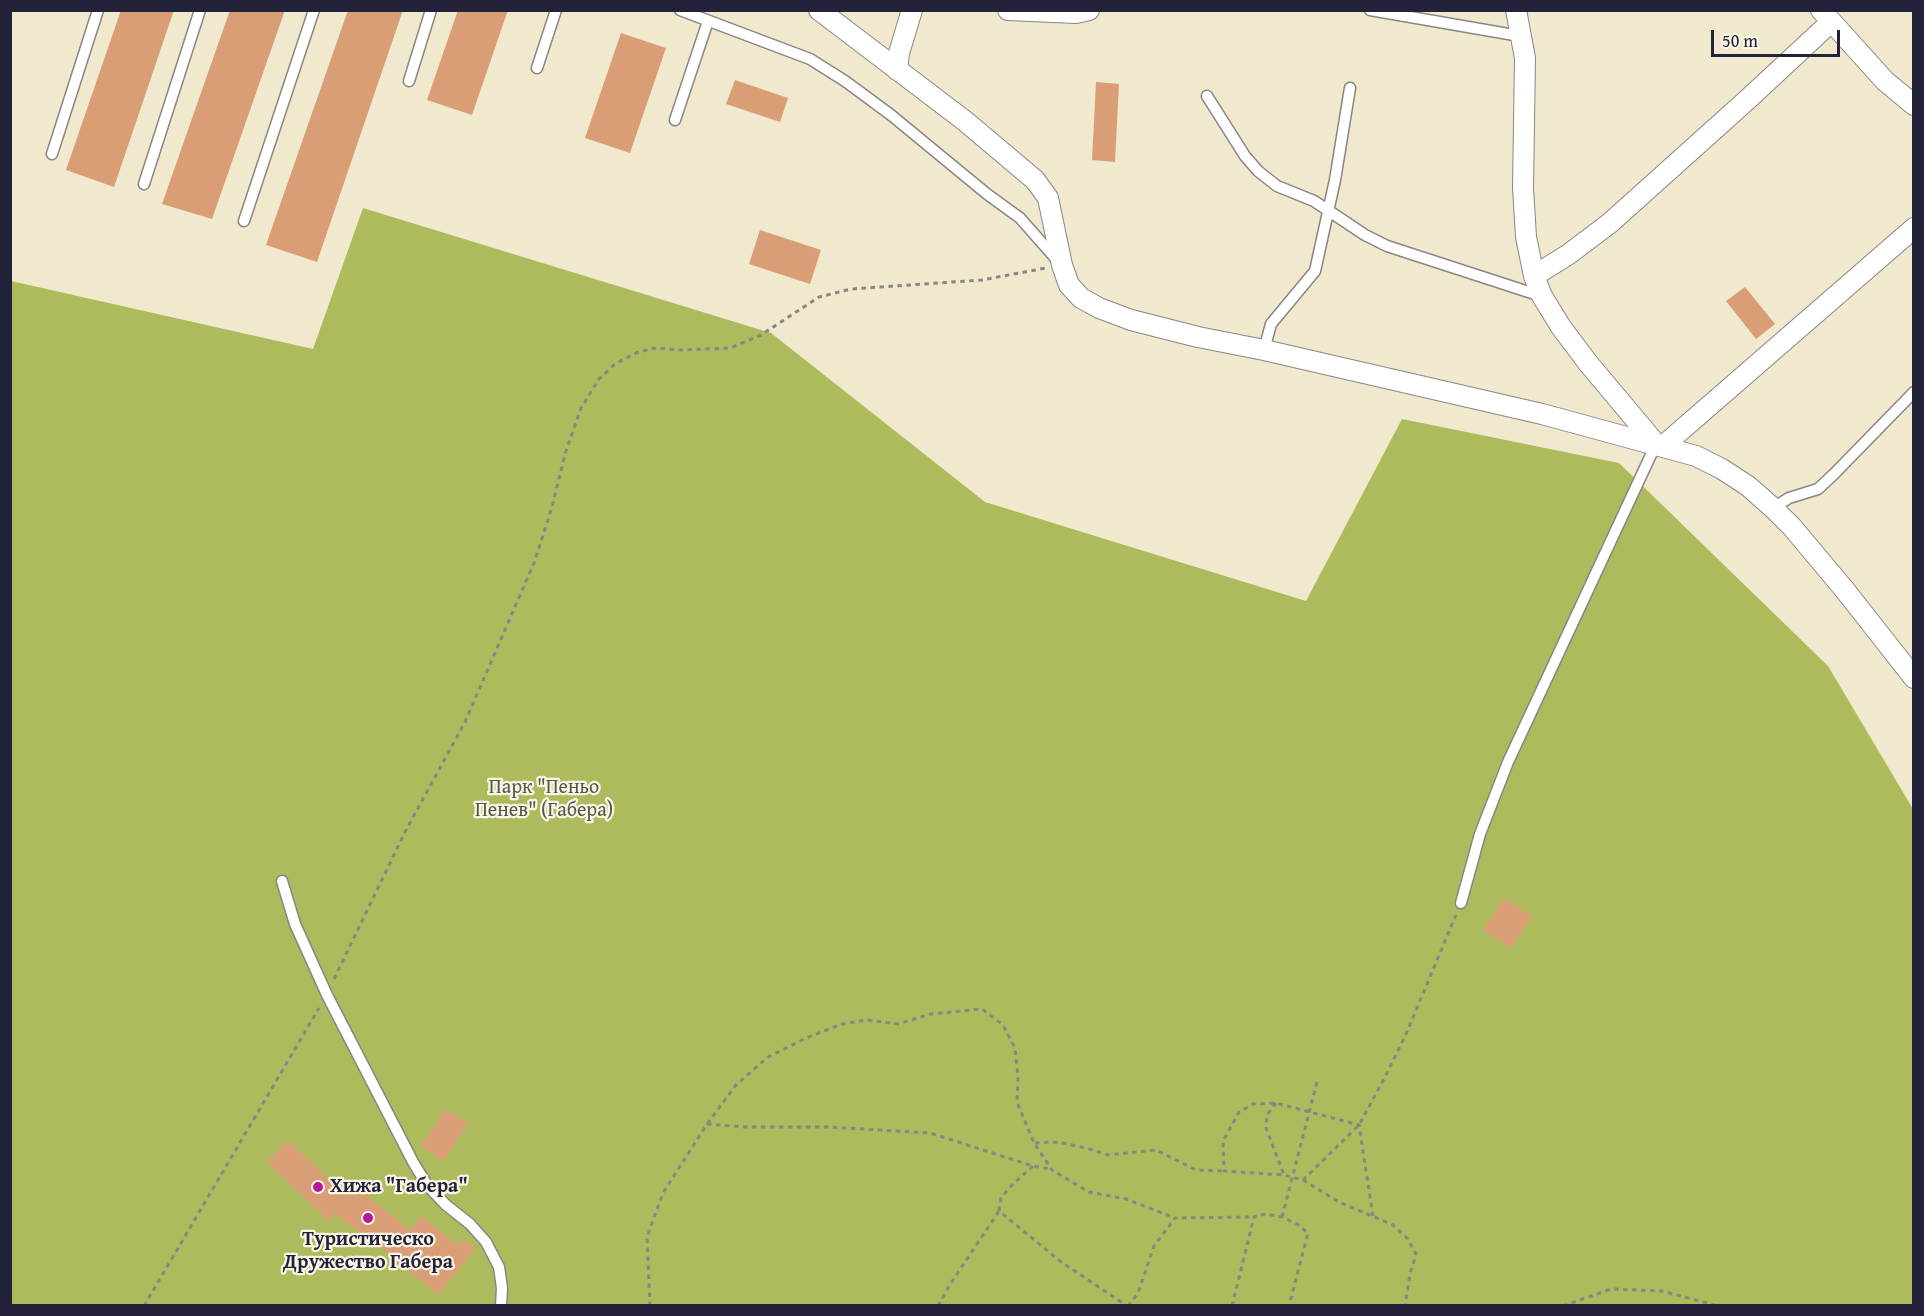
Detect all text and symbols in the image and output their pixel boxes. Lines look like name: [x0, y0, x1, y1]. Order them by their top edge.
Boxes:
scale bar: [1714, 18, 1843, 56]
text: 50 m: [1722, 27, 1758, 54]
park label: Парк "Пеньо Пенев" (Габера): [475, 776, 613, 823]
place label: Хижа "Габера": [330, 1175, 468, 1199]
marker: Хижа "Габера": [311, 1180, 325, 1194]
marker: Туристическо Дружество Габера: [361, 1211, 375, 1225]
place label: Туристическо Дружество Габера: [283, 1228, 453, 1275]

